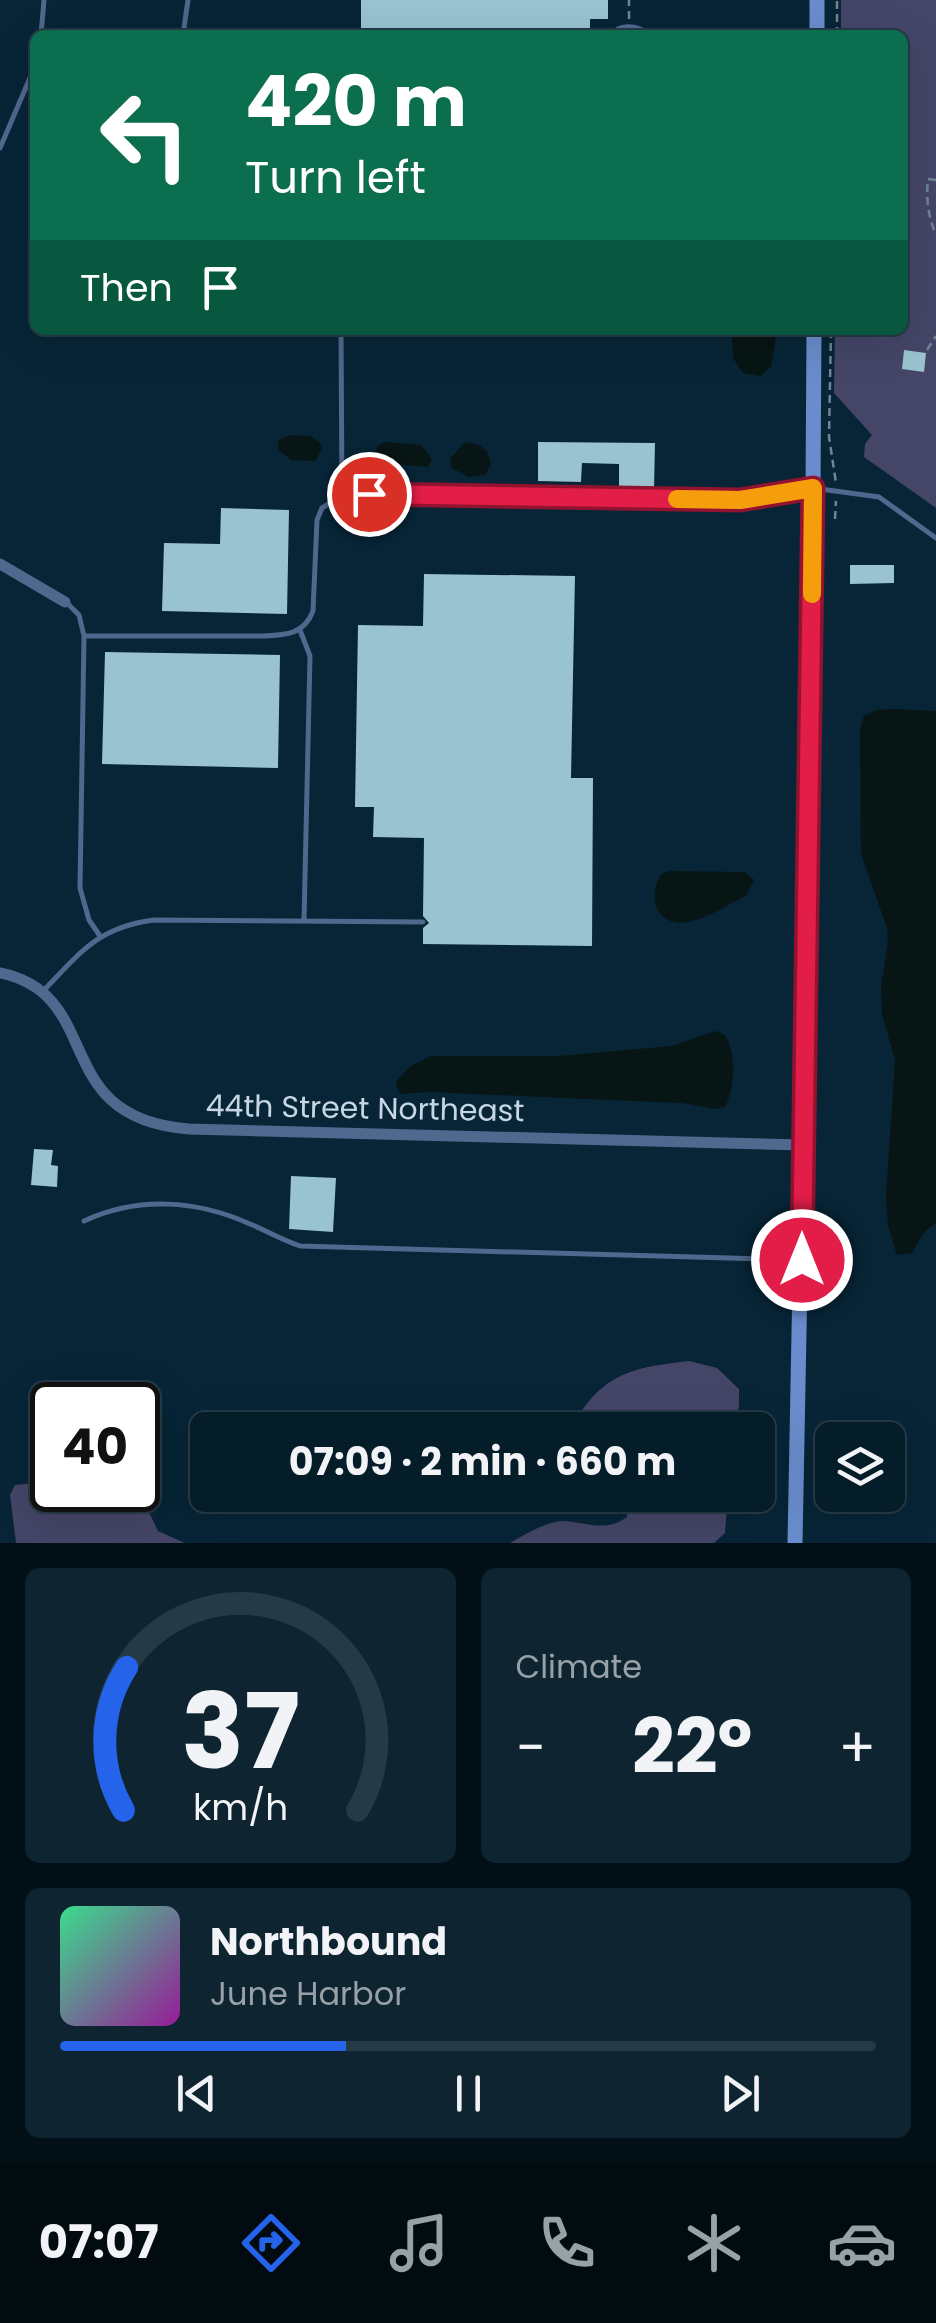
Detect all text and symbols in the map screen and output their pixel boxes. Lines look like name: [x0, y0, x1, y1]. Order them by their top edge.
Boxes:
text: 420 m: [245, 52, 467, 151]
icon: left: [80, 70, 210, 200]
text: Turn left: [245, 146, 426, 209]
icon: arrive: [193, 260, 248, 315]
text: Then: [80, 261, 173, 314]
pin: [327, 452, 412, 537]
icon: arrive: [342, 467, 397, 522]
street label: 44th Street Northeast: [205, 1084, 525, 1132]
position arrow: [750, 1208, 854, 1312]
speed limit sign: 40: [30, 1382, 160, 1512]
map controls: [815, 1422, 905, 1512]
button: layers: [815, 1422, 905, 1512]
text: 07:09 · 2 min · 660 m: [289, 1435, 676, 1488]
text: Climate: [516, 1644, 642, 1689]
text: 37: [181, 1659, 300, 1804]
text: 22°: [632, 1694, 752, 1799]
text: −: [516, 1709, 546, 1786]
text: +: [838, 1709, 876, 1786]
text: km/h: [193, 1782, 288, 1833]
text: Northbound: [210, 1915, 447, 1968]
text: June Harbor: [210, 1971, 406, 2016]
icon: previous: [169, 2066, 224, 2121]
icon: pause: [441, 2066, 496, 2121]
icon: next: [713, 2066, 768, 2121]
icon: directions: [236, 2208, 306, 2278]
icon: music: [384, 2208, 454, 2278]
icon: phone: [532, 2208, 602, 2278]
icon: climate: [679, 2208, 749, 2278]
icon: car: [827, 2208, 897, 2278]
text: 07:07: [39, 2211, 158, 2274]

